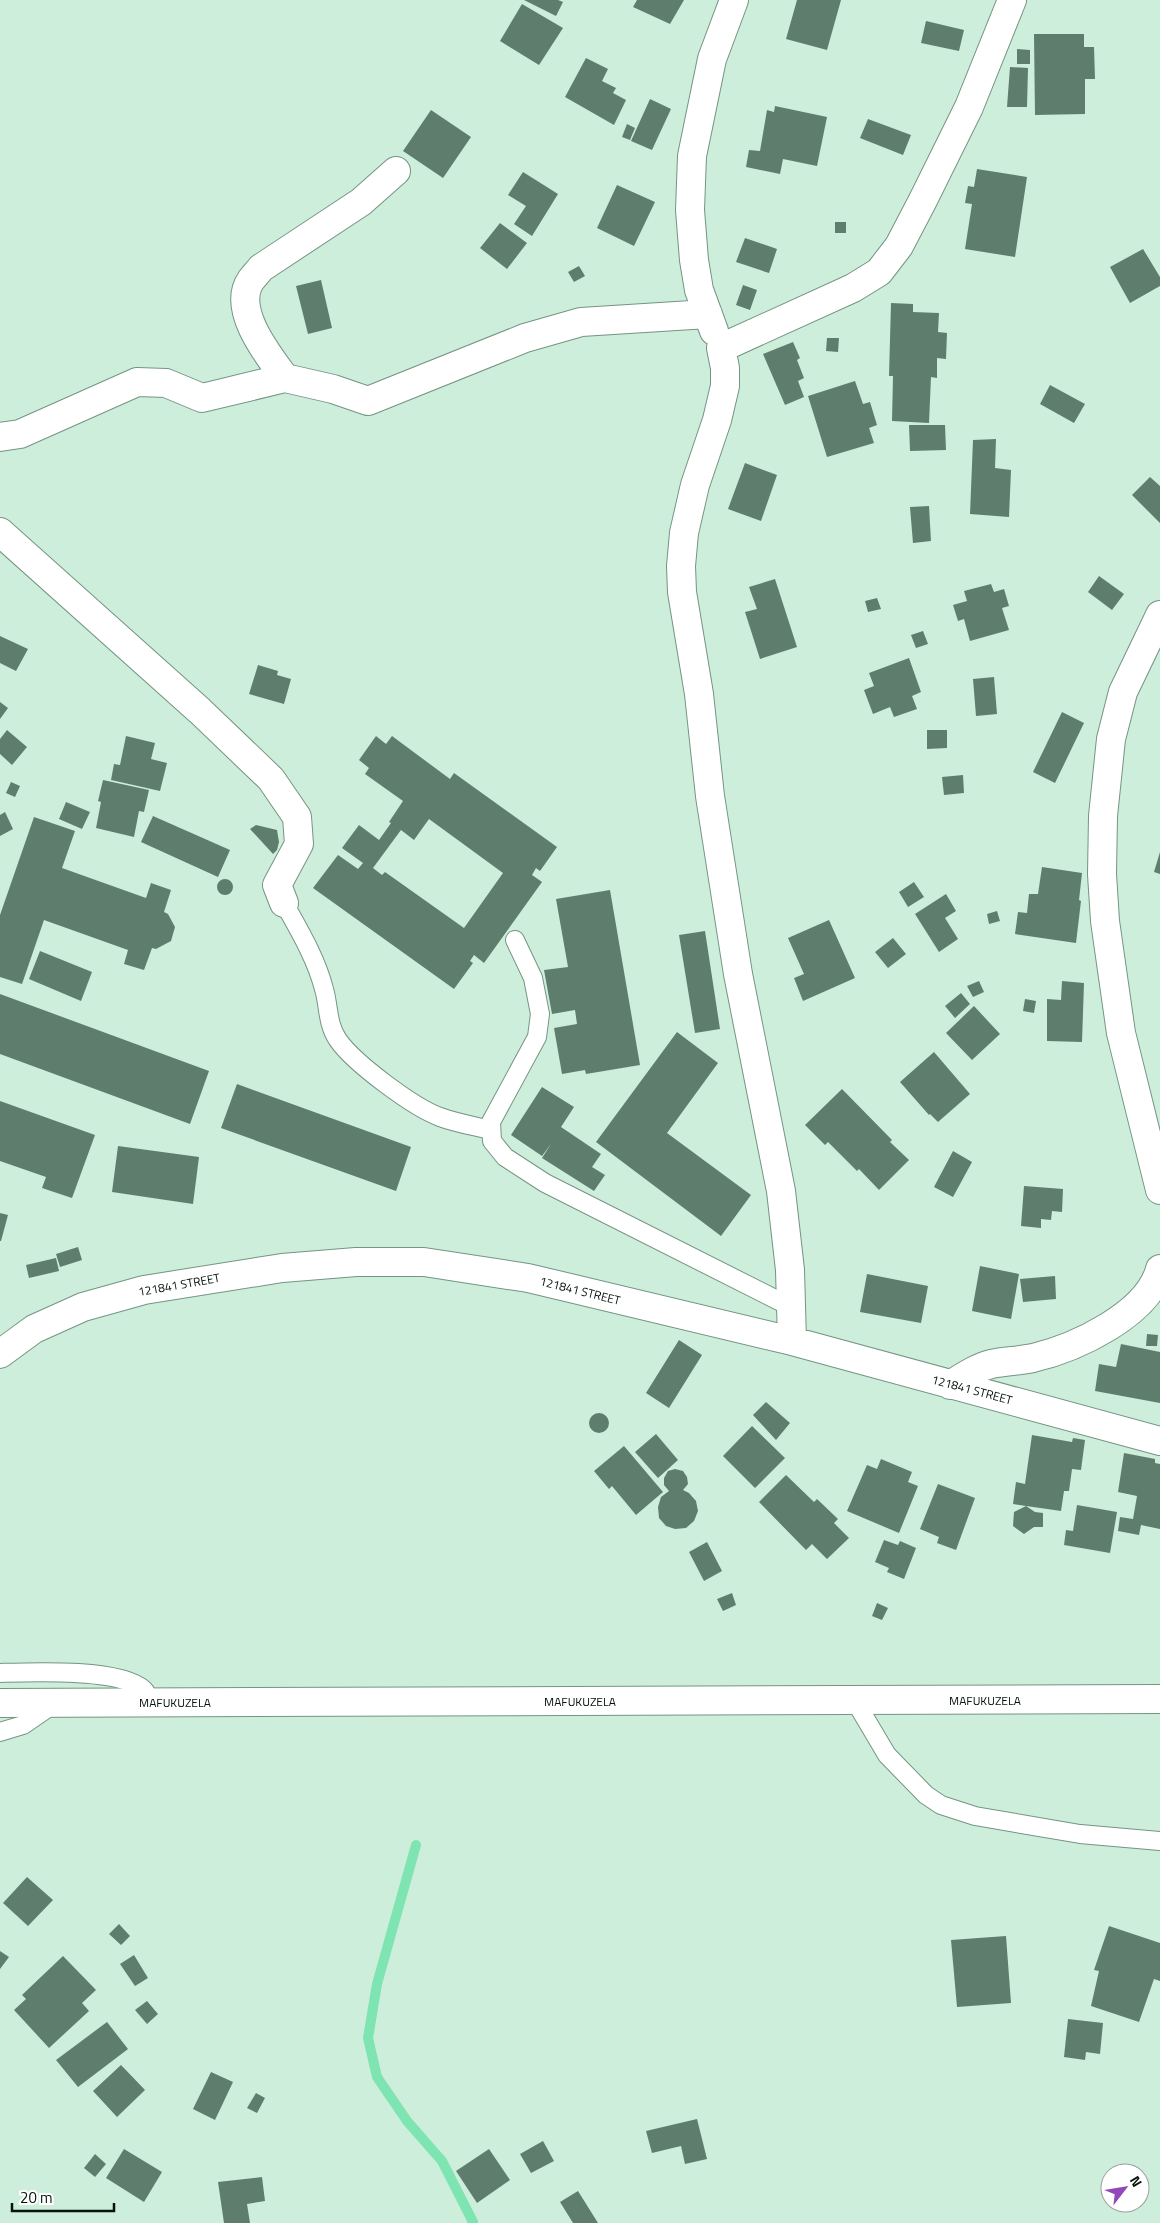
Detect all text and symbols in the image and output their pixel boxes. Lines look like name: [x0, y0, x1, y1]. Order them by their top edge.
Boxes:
street label: 121841 STREET: [137, 1268, 222, 1301]
street label: 121841 STREET: [538, 1271, 623, 1310]
street label: 121841 STREET: [930, 1370, 1015, 1410]
street label: MAFUKUZELA: [949, 1691, 1021, 1710]
street label: MAFUKUZELA: [544, 1692, 616, 1711]
street label: MAFUKUZELA: [139, 1693, 211, 1712]
north arrow: [1100, 2163, 1150, 2213]
text: N: [1125, 2171, 1148, 2191]
scale bar: [12, 2180, 115, 2212]
text: 20 m: [20, 2186, 53, 2209]

